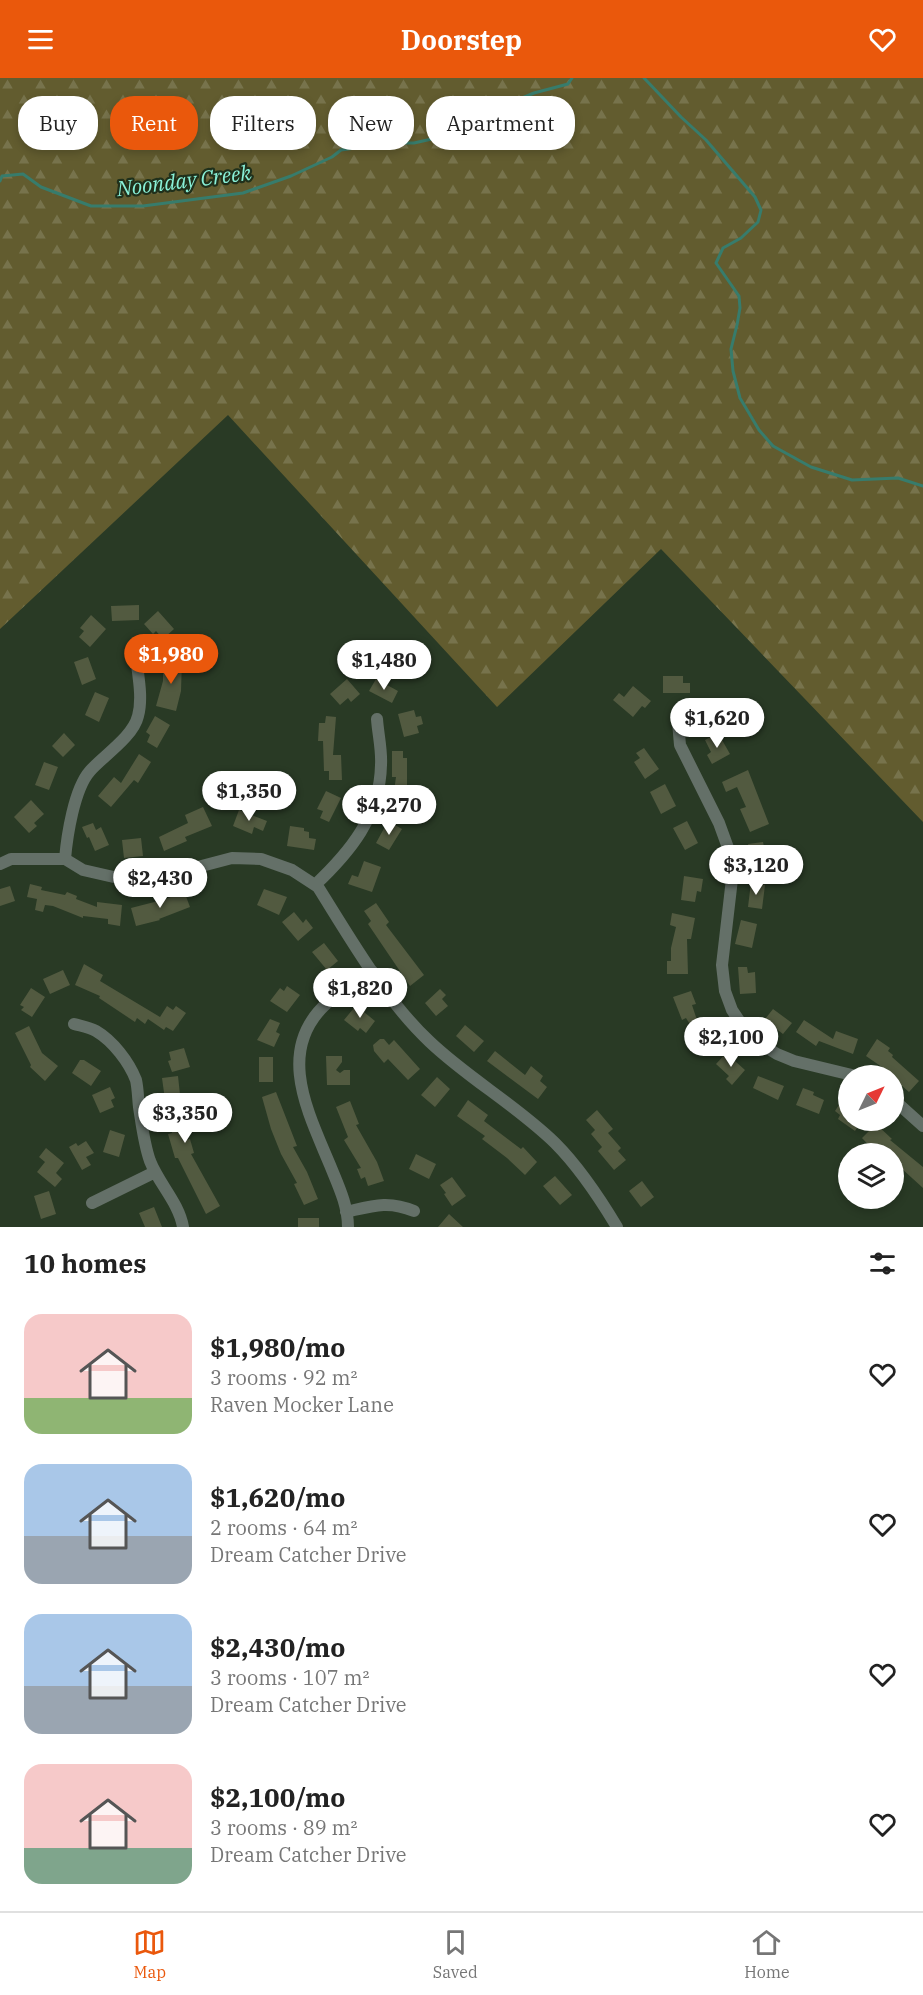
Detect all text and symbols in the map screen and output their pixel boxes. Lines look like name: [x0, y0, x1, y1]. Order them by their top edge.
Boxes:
text: Doorstep: [401, 22, 522, 57]
icon: menu: [24, 23, 57, 56]
icon: heart: [866, 23, 899, 56]
chip: Buy: [18, 96, 98, 150]
chip: Rent: [110, 96, 198, 150]
chip: Filters: [210, 96, 316, 150]
chip: New: [328, 96, 414, 150]
chip: Apartment: [426, 96, 575, 150]
water label: Noonday Creek: [114, 158, 254, 202]
pin: $1,980: [122, 634, 220, 685]
text: $1,980: [138, 640, 204, 667]
pin: $1,480: [335, 640, 433, 691]
text: $1,480: [351, 646, 417, 673]
pin: $1,620: [668, 698, 766, 749]
text: $1,620: [684, 704, 750, 731]
pin: $1,350: [200, 771, 298, 822]
text: $1,350: [216, 777, 282, 804]
pin: $4,270: [340, 785, 438, 836]
text: $4,270: [356, 791, 422, 818]
pin: $3,120: [707, 845, 805, 896]
text: $3,120: [723, 851, 789, 878]
pin: $2,430: [111, 858, 209, 909]
text: $2,430: [127, 864, 193, 891]
pin: $1,820: [311, 968, 409, 1019]
text: $1,820: [327, 974, 393, 1001]
pin: $2,100: [682, 1017, 780, 1068]
text: $2,100: [698, 1023, 764, 1050]
north arrow: [838, 1065, 904, 1131]
map controls: [838, 1065, 904, 1209]
pin: $3,350: [136, 1093, 234, 1144]
text: $3,350: [152, 1099, 218, 1126]
button: layers: [838, 1143, 904, 1209]
text: 10 homes: [24, 1246, 146, 1280]
icon: filters: [866, 1247, 899, 1280]
text: $1,980/mo: [210, 1330, 345, 1364]
icon: home: [72, 1338, 144, 1410]
icon: heart: [866, 1358, 899, 1391]
text: 3 rooms · 92 m²: [210, 1364, 357, 1391]
text: Raven Mocker Lane: [210, 1391, 394, 1418]
text: $1,620/mo: [210, 1480, 345, 1514]
icon: home: [72, 1488, 144, 1560]
icon: heart: [866, 1508, 899, 1541]
text: 2 rooms · 64 m²: [210, 1514, 357, 1541]
text: Dream Catcher Drive: [210, 1541, 407, 1568]
text: $2,430/mo: [210, 1630, 345, 1664]
icon: home: [72, 1638, 144, 1710]
icon: heart: [866, 1658, 899, 1691]
text: 3 rooms · 107 m²: [210, 1664, 369, 1691]
text: Dream Catcher Drive: [210, 1691, 407, 1718]
text: $2,100/mo: [210, 1780, 345, 1814]
icon: home: [72, 1788, 144, 1860]
icon: heart: [866, 1808, 899, 1841]
text: 3 rooms · 89 m²: [210, 1814, 357, 1841]
text: Dream Catcher Drive: [210, 1841, 407, 1868]
tab: Map: [133, 1926, 166, 1982]
tab: Saved: [433, 1926, 478, 1982]
tab: Home: [744, 1926, 790, 1982]

